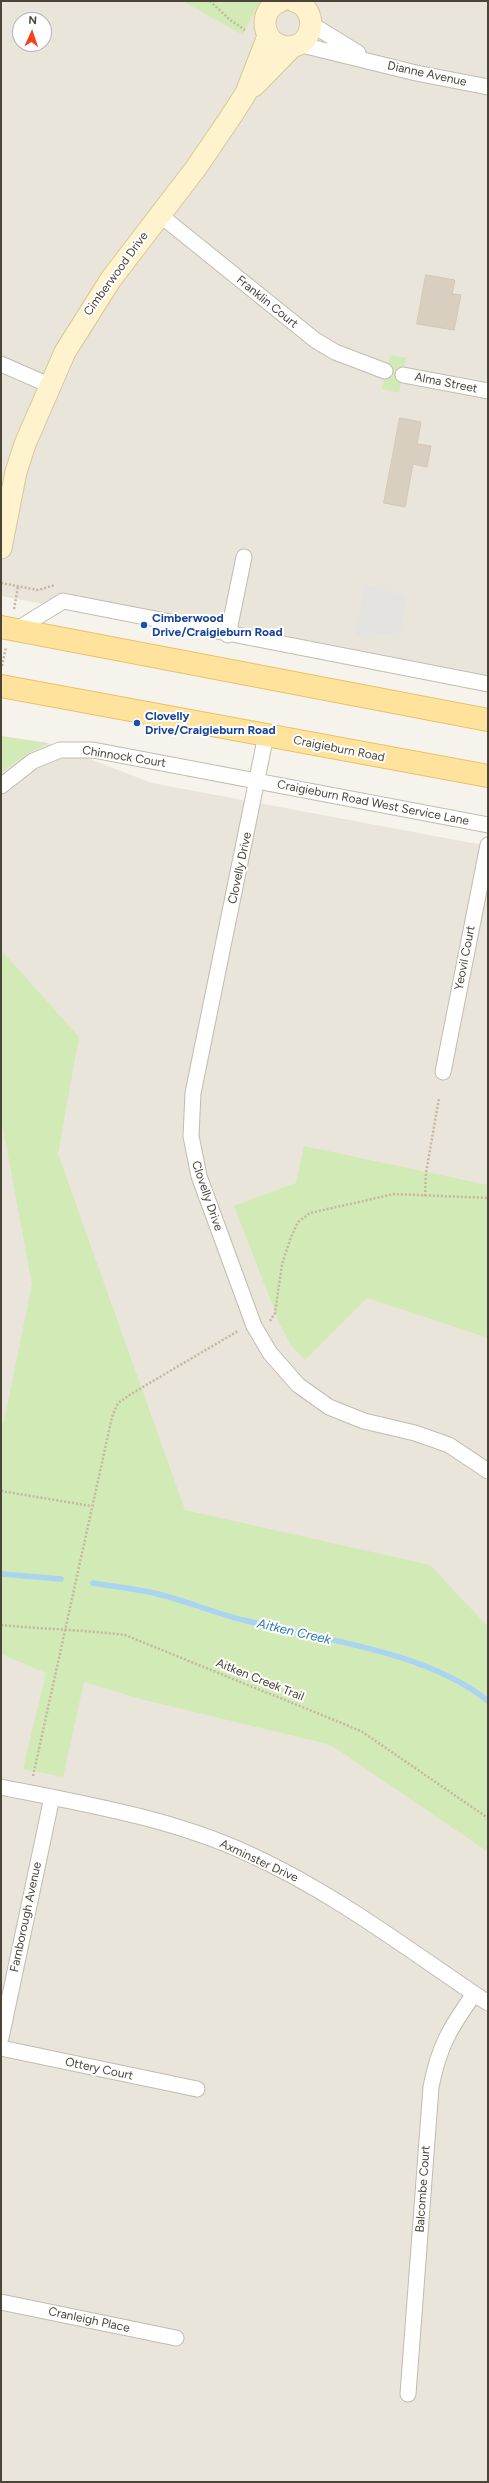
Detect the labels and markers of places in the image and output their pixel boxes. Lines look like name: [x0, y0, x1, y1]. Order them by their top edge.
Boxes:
place label: Cimberwood Drive/Craigieburn Road: [152, 611, 283, 639]
marker: Cimberwood Drive/Craigieburn Road: [139, 620, 149, 630]
place label: Clovelly Drive/Craigieburn Road: [145, 709, 276, 737]
marker: Clovelly Drive/Craigieburn Road: [132, 718, 142, 728]

